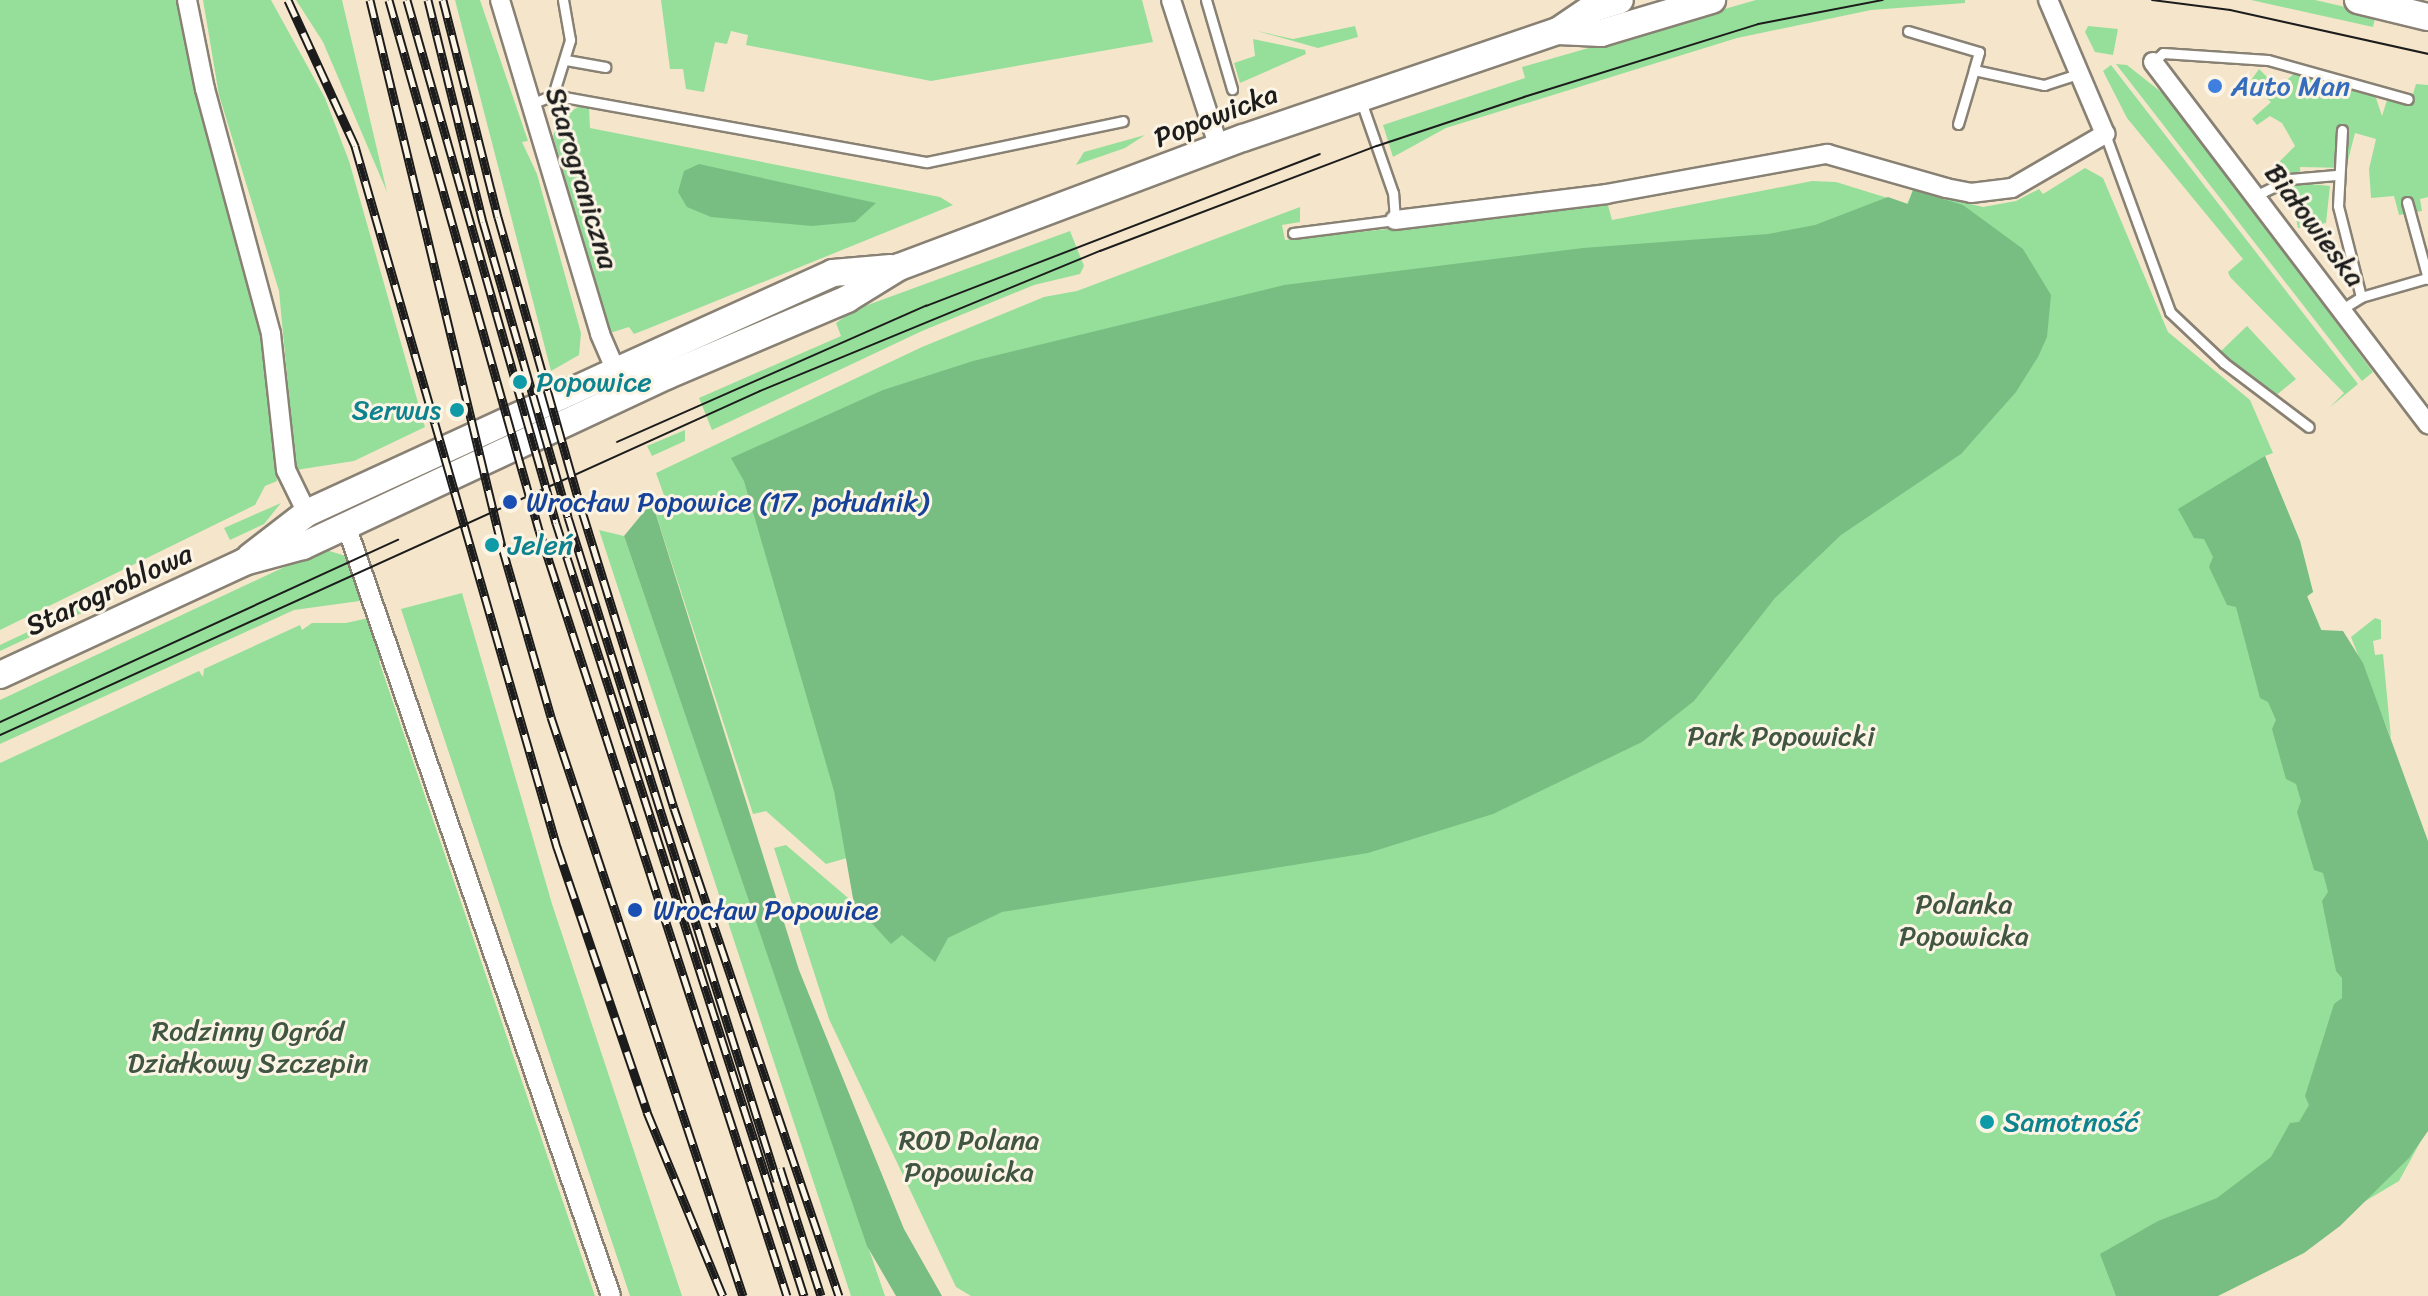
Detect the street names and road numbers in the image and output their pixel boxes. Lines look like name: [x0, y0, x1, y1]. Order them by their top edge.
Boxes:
street label: Popowicka: [1149, 77, 1283, 155]
street label: Starograniczna: [538, 83, 626, 273]
street label: Białowieska: [2258, 157, 2372, 293]
street label: Starogroblowa: [21, 537, 197, 643]

